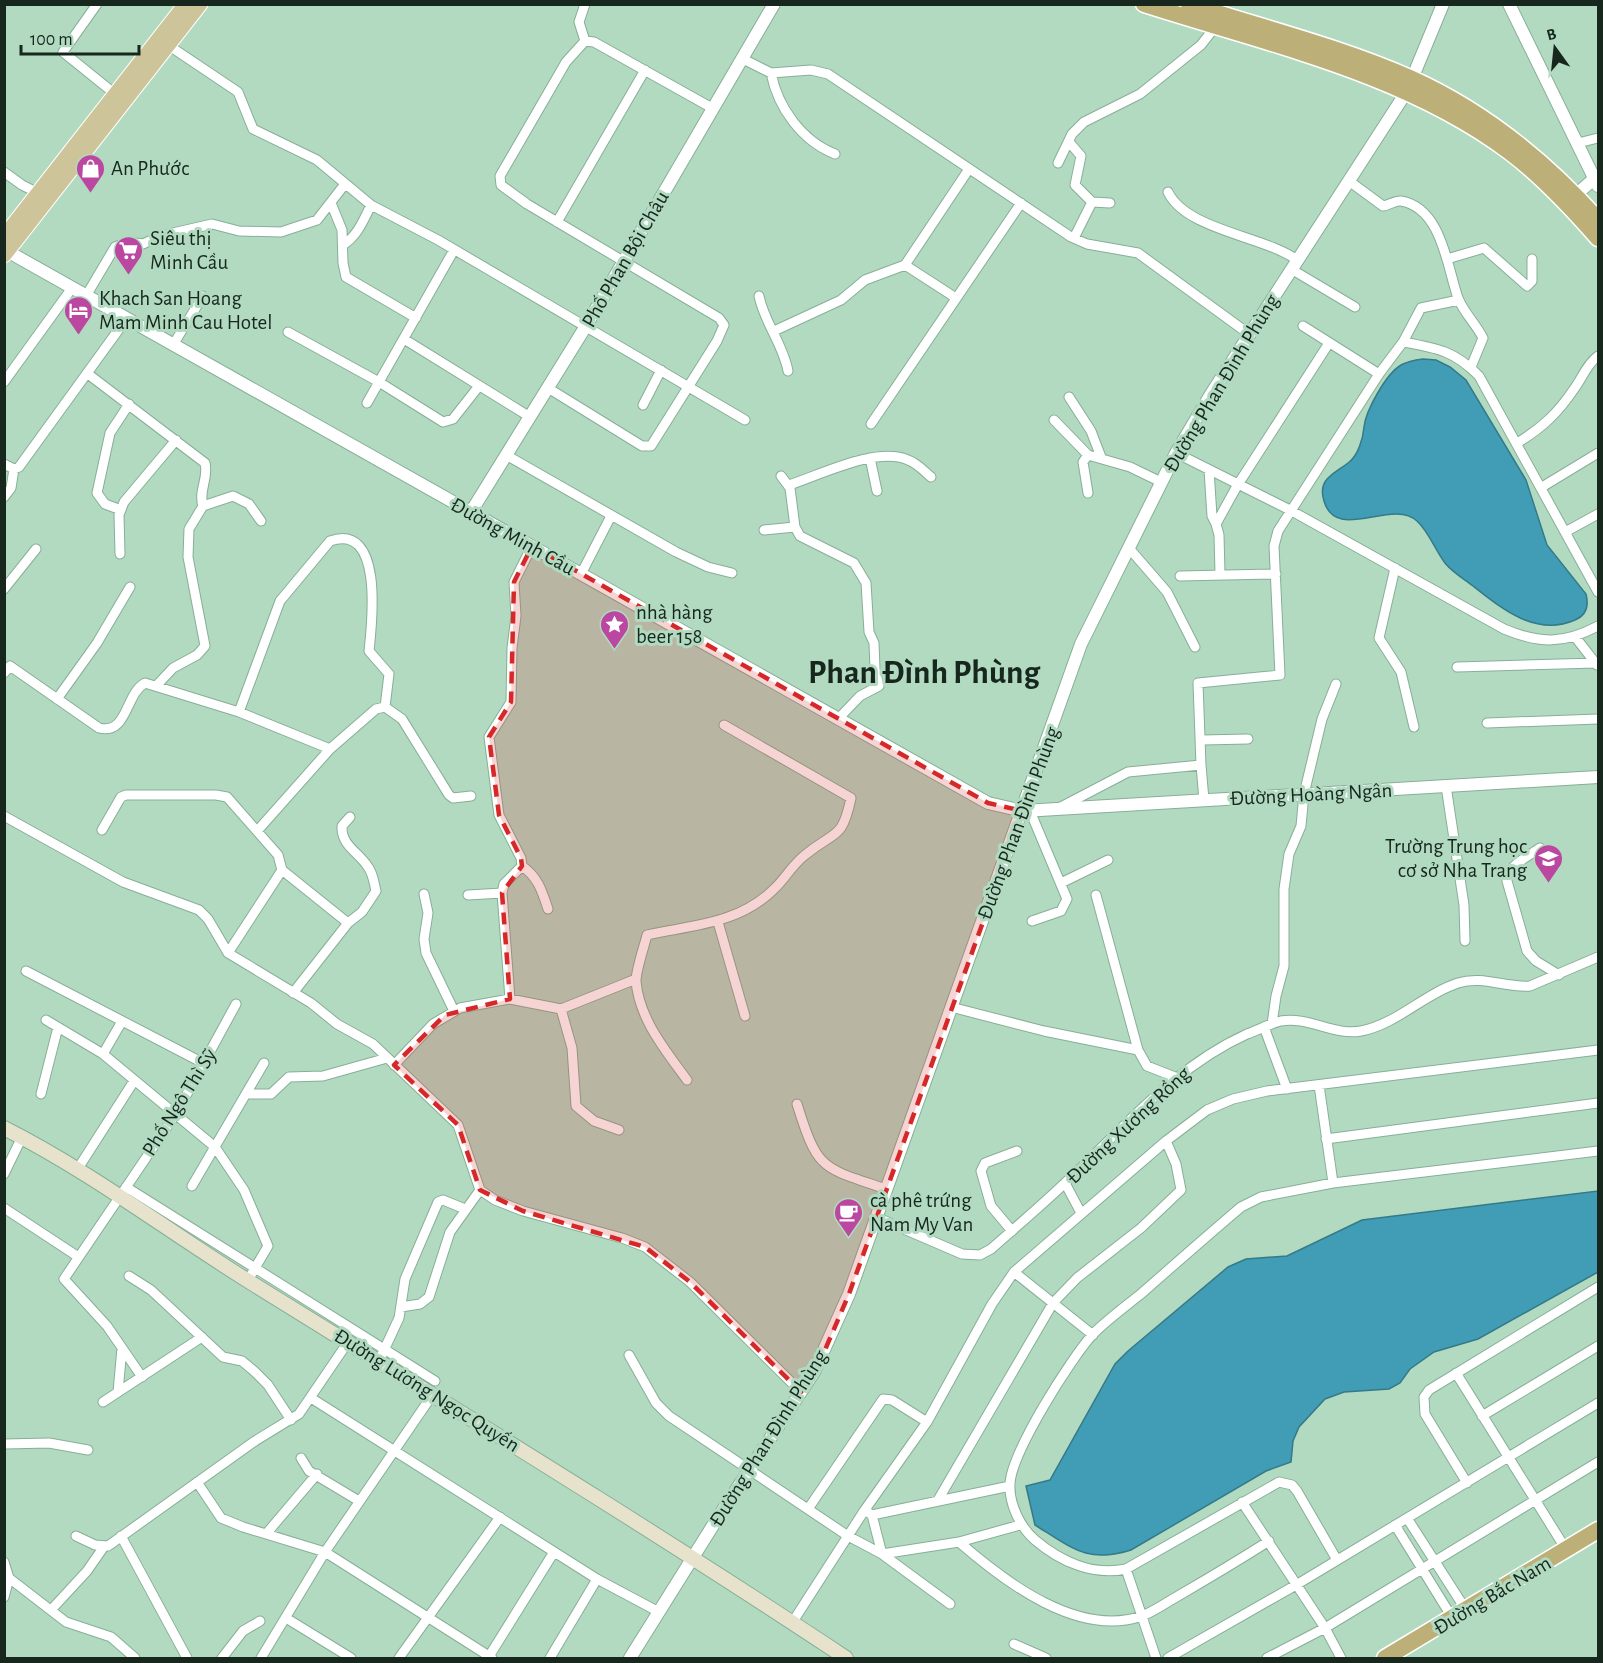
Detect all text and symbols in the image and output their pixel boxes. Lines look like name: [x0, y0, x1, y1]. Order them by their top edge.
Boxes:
scale bar: [21, 18, 140, 56]
north arrow: [1525, 18, 1585, 78]
text: B: [1545, 26, 1558, 43]
text: 100 m: [30, 31, 73, 49]
shop icon: An Phước: [74, 152, 106, 194]
place label: An Phước: [111, 158, 189, 179]
street label: Phố Phan Bội Châu: [578, 187, 673, 331]
place label: Siêu thị Minh Cầu: [150, 228, 228, 273]
supermarket icon: Siêu thị Minh Cầu: [113, 234, 145, 276]
place label: Khach San Hoang Mam Minh Cau Hotel: [99, 288, 272, 333]
street label: Đường Phan Đình Phùng: [1160, 290, 1283, 476]
hotel icon: Khach San Hoang Mam Minh Cau Hotel: [62, 294, 94, 336]
street label: Đường Minh Cầu: [447, 494, 579, 579]
place label: nhà hàng beer 158: [636, 602, 713, 647]
place icon: nhà hàng beer 158: [599, 608, 631, 650]
district label: Phan Đình Phùng: [808, 657, 1040, 690]
street label: Đường Phan Đình Phùng: [974, 723, 1063, 922]
street label: Đường Hoàng Ngân: [1229, 780, 1393, 809]
place label: Trường Trung học cơ sở Nha Trang: [1385, 836, 1528, 881]
school or university icon: Trường Trung học cơ sở Nha Trang: [1532, 842, 1564, 884]
street label: Phố Ngô Thì Sỹ: [138, 1045, 221, 1160]
street label: Đường Xương Rồng: [1062, 1062, 1195, 1188]
place label: cà phê trứng Nam My Van: [870, 1190, 973, 1235]
cafe icon: cà phê trứng Nam My Van: [833, 1196, 865, 1238]
street label: Đường Lương Ngọc Quyến: [330, 1325, 523, 1456]
street label: Đường Phan Đình Phùng: [706, 1346, 832, 1530]
street label: Đường Bắc Nam: [1430, 1552, 1555, 1639]

